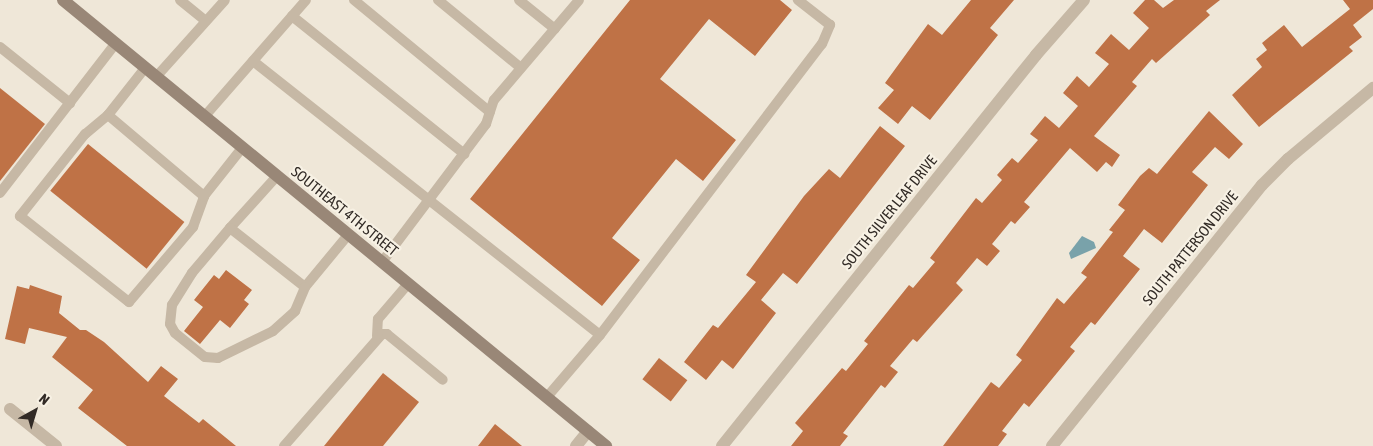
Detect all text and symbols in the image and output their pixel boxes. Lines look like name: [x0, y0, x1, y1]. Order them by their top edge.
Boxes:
street label: SOUTH SILVER LEAF DRIVE: [838, 152, 940, 272]
street label: SOUTHEAST 4TH STREET: [288, 162, 402, 260]
street label: SOUTH PATTERSON DRIVE: [1139, 187, 1241, 309]
north arrow: [10, 386, 60, 436]
text: N: [36, 391, 53, 408]

